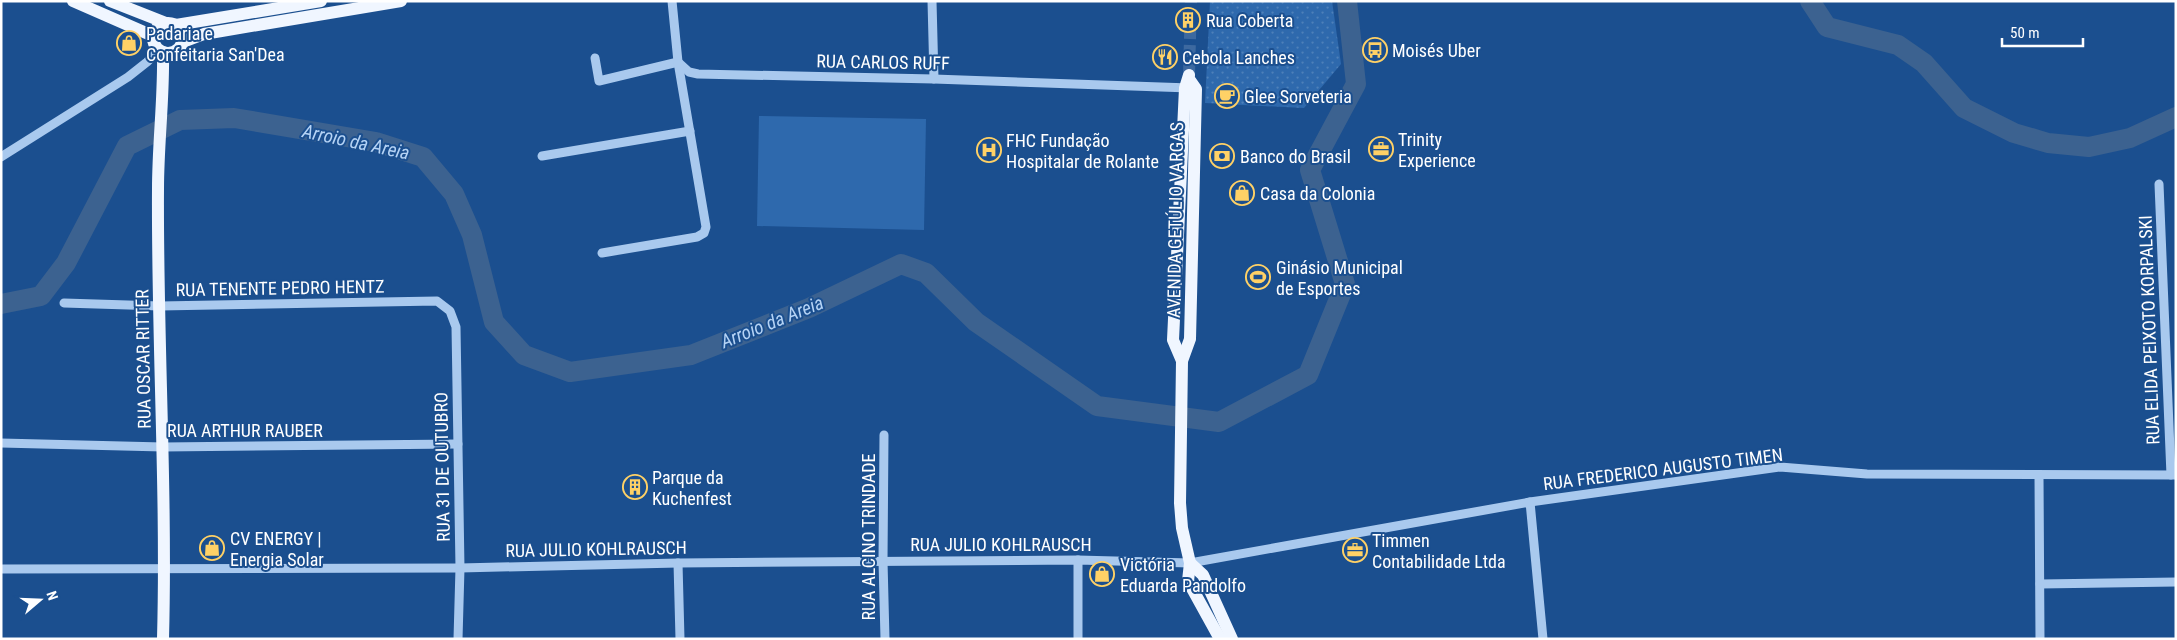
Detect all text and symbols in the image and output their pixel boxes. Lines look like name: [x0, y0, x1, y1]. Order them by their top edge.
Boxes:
building icon: Rua Coberta: [1175, 7, 1201, 33]
place label: Rua Coberta: [1206, 10, 1293, 31]
scale bar: [2002, 15, 2083, 47]
place label: Padaria e Confeitaria San'Dea: [146, 23, 285, 65]
text: 50 m: [2010, 24, 2040, 42]
shop icon: Padaria e Confeitaria San'Dea: [116, 30, 142, 56]
bus stop icon: Moisés Uber: [1362, 37, 1388, 63]
place label: Moisés Uber: [1392, 40, 1481, 61]
restaurant icon: Cebola Lanches: [1152, 44, 1178, 70]
place label: Cebola Lanches: [1182, 47, 1295, 68]
street label: RUA CARLOS RUFF: [816, 50, 950, 74]
cafe icon: Glee Sorveteria: [1214, 83, 1240, 109]
place label: Glee Sorveteria: [1244, 86, 1352, 107]
water label: Arroio da Areia: [299, 119, 412, 165]
street label: AVENIDA GETÚLIO VARGAS: [1163, 122, 1187, 318]
place label: Trinity Experience: [1398, 129, 1476, 171]
place label: FHC Fundação Hospitalar de Rolante: [1006, 130, 1159, 172]
office icon: Trinity Experience: [1368, 136, 1394, 162]
hospital icon: FHC Fundação Hospitalar de Rolante: [976, 137, 1002, 163]
bank icon: Banco do Brasil: [1209, 143, 1235, 169]
place label: Banco do Brasil: [1240, 146, 1351, 167]
shop icon: Casa da Colonia: [1229, 180, 1255, 206]
place label: Casa da Colonia: [1260, 183, 1375, 204]
street label: RUA ELIDA PEIXOTO KORPALSKI: [2134, 215, 2164, 445]
place label: Ginásio Municipal de Esportes: [1276, 257, 1403, 299]
sports icon: Ginásio Municipal de Esportes: [1245, 264, 1271, 290]
street label: RUA TENENTE PEDRO HENTZ: [175, 276, 385, 300]
street label: RUA OSCAR RITTER: [131, 289, 155, 429]
water label: Arroio da Areia: [716, 291, 827, 353]
street label: RUA 31 DE OUTUBRO: [430, 392, 454, 542]
street label: RUA ARTHUR RAUBER: [167, 420, 323, 441]
street label: RUA FREDERICO AUGUSTO TIMEN: [1542, 444, 1784, 494]
street label: RUA ALCINO TRINDADE: [858, 453, 879, 621]
place label: Parque da Kuchenfest: [652, 467, 732, 509]
building icon: Parque da Kuchenfest: [622, 474, 648, 500]
place label: CV ENERGY | Energia Solar: [230, 528, 324, 570]
place label: Timmen Contabilidade Ltda: [1372, 530, 1506, 572]
street label: RUA JULIO KOHLRAUSCH: [910, 534, 1092, 555]
shop icon: CV ENERGY | Energia Solar: [199, 535, 225, 561]
street label: RUA JULIO KOHLRAUSCH: [505, 537, 687, 561]
office icon: Timmen Contabilidade Ltda: [1342, 537, 1368, 563]
place label: Victória Eduarda Pandolfo: [1120, 554, 1246, 596]
shop icon: Victória Eduarda Pandolfo: [1089, 561, 1115, 587]
north arrow: [15, 575, 65, 625]
text: N: [43, 589, 61, 602]

